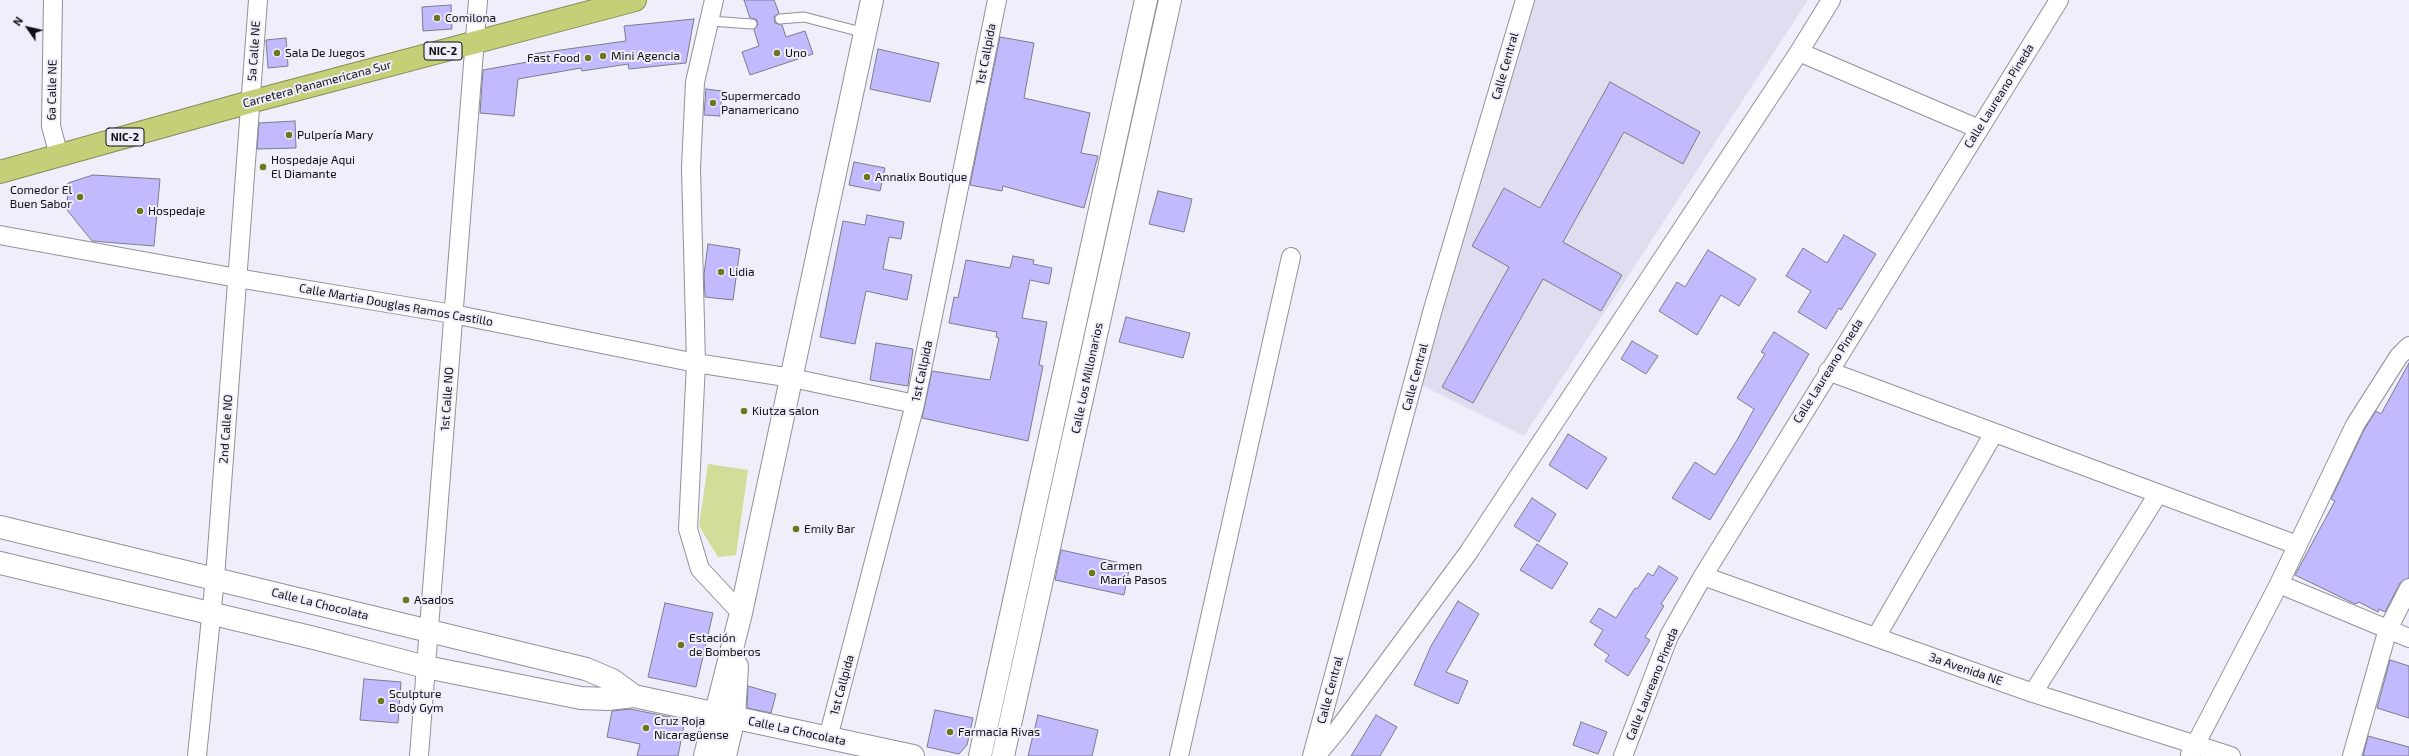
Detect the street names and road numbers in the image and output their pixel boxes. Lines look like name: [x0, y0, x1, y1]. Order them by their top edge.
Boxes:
street label: 5a Calle NE: [245, 20, 263, 82]
street label: 1st Callpida: [973, 22, 999, 86]
street label: Calle Central: [1489, 31, 1521, 101]
street label: Calle Laureano Pineda: [1961, 41, 2037, 151]
road number: NIC-2: [424, 42, 462, 60]
street label: Carretera Panamericana Sur: [241, 57, 393, 111]
street label: 6a Calle NE: [44, 59, 60, 121]
road number: NIC-2: [106, 128, 144, 146]
street label: Calle Martia Douglas Ramos Castillo: [298, 281, 494, 329]
street label: Calle Laureano Pineda: [1790, 316, 1866, 426]
street label: Calle Los Millonarios: [1068, 321, 1106, 435]
street label: 1st Callpida: [909, 339, 935, 403]
street label: Calle Central: [1399, 342, 1431, 412]
street label: 1st Calle NO: [438, 366, 456, 432]
street label: 2nd Calle NO: [216, 394, 236, 464]
street label: Calle La Chocolata: [270, 585, 370, 623]
street label: Calle Laureano Pineda: [1623, 626, 1681, 742]
street label: 3a Avenida NE: [1927, 650, 2005, 688]
street label: 1st Callpida: [827, 653, 857, 717]
street label: Calle Central: [1314, 655, 1346, 725]
street label: Calle La Chocolata: [747, 714, 847, 748]

